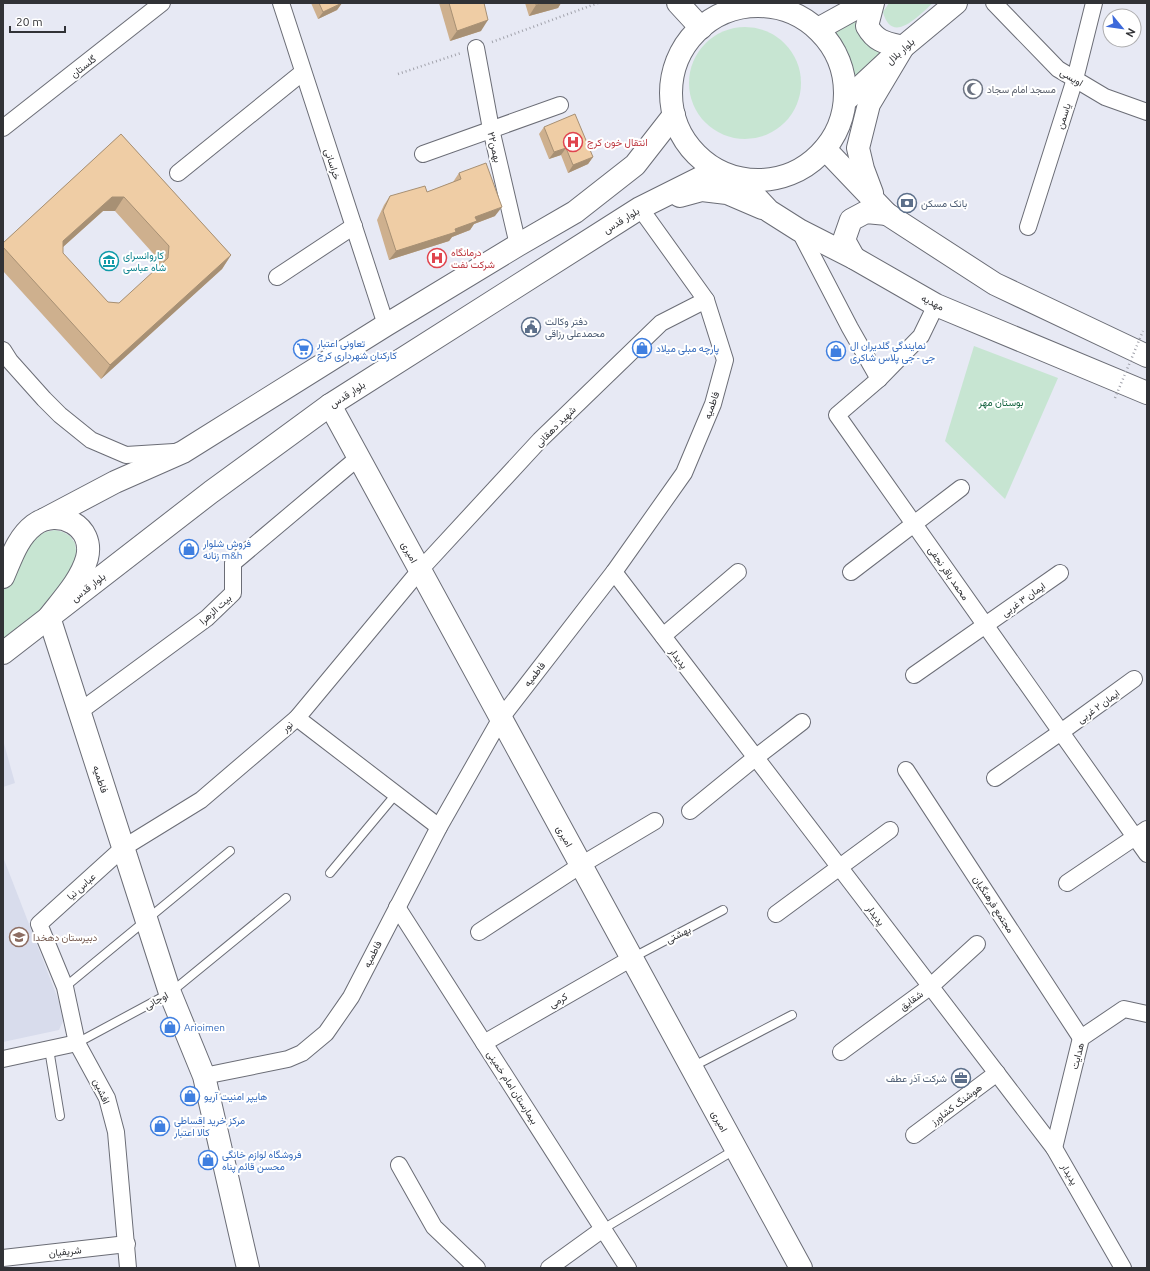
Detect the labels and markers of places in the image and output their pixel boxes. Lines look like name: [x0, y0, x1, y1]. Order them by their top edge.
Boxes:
mosque icon: مسجد امام سجاد: [962, 78, 984, 100]
place label: مسجد امام سجاد: [987, 84, 1056, 96]
hospital icon: انتقال خون کرج: [562, 131, 584, 153]
place label: انتقال خون کرج: [587, 137, 647, 149]
bank icon: بانک مسکن: [896, 192, 918, 214]
place label: بانک مسکن: [921, 198, 967, 210]
hospital icon: درمانگاه شرکت نفت: [426, 247, 448, 269]
place label: درمانگاه شرکت نفت: [451, 247, 495, 271]
museum icon: کاروانسرای شاه عباسی: [98, 250, 120, 272]
place label: کاروانسرای شاه عباسی: [123, 250, 166, 274]
public building icon: دفتر وکالت محمدعلی رزاقی: [520, 316, 542, 338]
place label: دفتر وکالت محمدعلی رزاقی: [545, 316, 605, 340]
shop icon: پارچه مبلی میلاد: [631, 337, 653, 359]
supermarket icon: تعاونی اعتبار کارکنان شهرداری کرج: [292, 338, 314, 360]
place label: تعاونی اعتبار کارکنان شهرداری کرج: [316, 338, 397, 362]
shop icon: نمایندگی گلدیران ال جی - جی پلاس شاکری: [825, 340, 847, 362]
place label: نمایندگی گلدیران ال جی - جی پلاس شاکری: [850, 340, 936, 365]
place label: پارچه مبلی میلاد: [656, 343, 719, 356]
shop icon: فروش شلوار زنانه m&h: [178, 538, 200, 560]
place label: فروش شلوار زنانه m&h: [202, 538, 252, 562]
school or university icon: دبیرستان دهخدا: [8, 926, 30, 948]
place label: دبیرستان دهخدا: [33, 932, 98, 944]
shop icon: Arioimen: [159, 1016, 181, 1038]
place label: Arioimen: [184, 1022, 225, 1033]
office icon: شرکت آذر عطف: [950, 1067, 972, 1089]
place label: شرکت آذر عطف: [886, 1073, 947, 1085]
shop icon: هایپر امنیت آریو: [179, 1085, 201, 1107]
place label: هایپر امنیت آریو: [204, 1091, 267, 1104]
shop icon: مرکز خرید اقساطی کالا اعتبار: [149, 1115, 171, 1137]
place label: مرکز خرید اقساطی کالا اعتبار: [173, 1115, 245, 1139]
shop icon: فروشگاه لوازم خانگی محسن قائم پناه: [197, 1149, 219, 1171]
place label: فروشگاه لوازم خانگی محسن قائم پناه: [222, 1149, 302, 1174]

